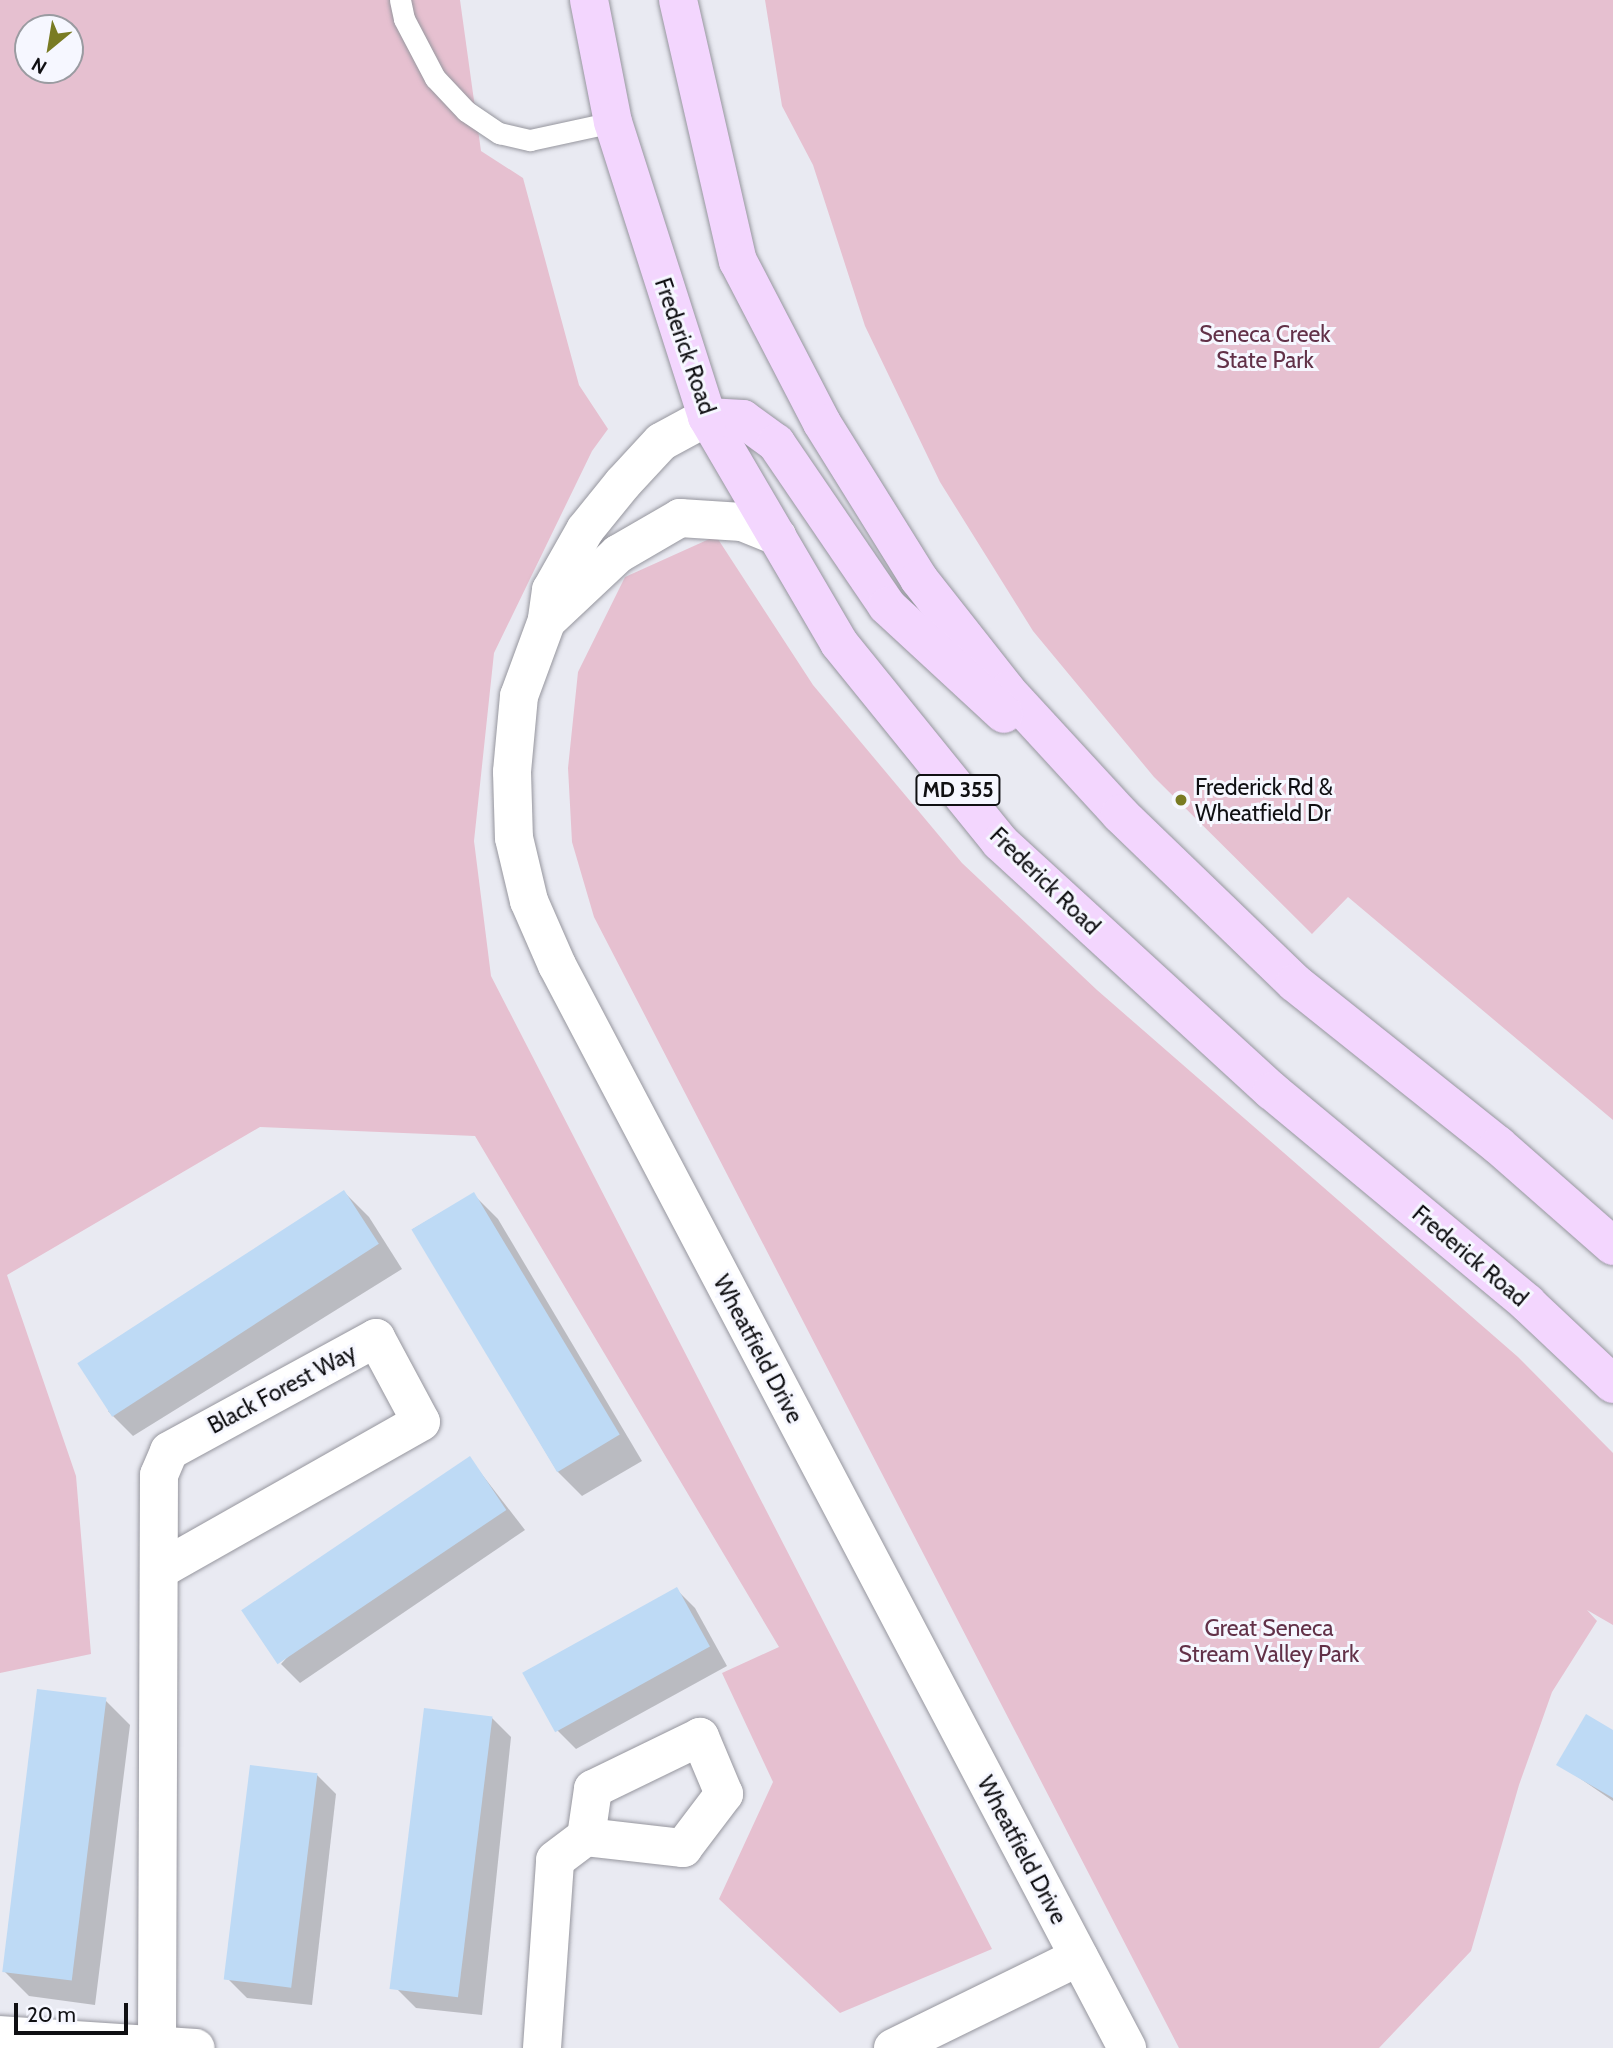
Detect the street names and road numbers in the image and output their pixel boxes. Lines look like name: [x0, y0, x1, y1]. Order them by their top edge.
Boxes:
street label: Frederick Road: [649, 274, 721, 418]
road number: MD 355: [914, 772, 1002, 808]
street label: Frederick Road: [984, 822, 1106, 940]
street label: Frederick Road: [1407, 1200, 1533, 1312]
street label: Wheatfield Drive: [707, 1270, 809, 1428]
street label: Black Forest Way: [203, 1338, 361, 1440]
street label: Wheatfield Drive: [971, 1771, 1073, 1929]

